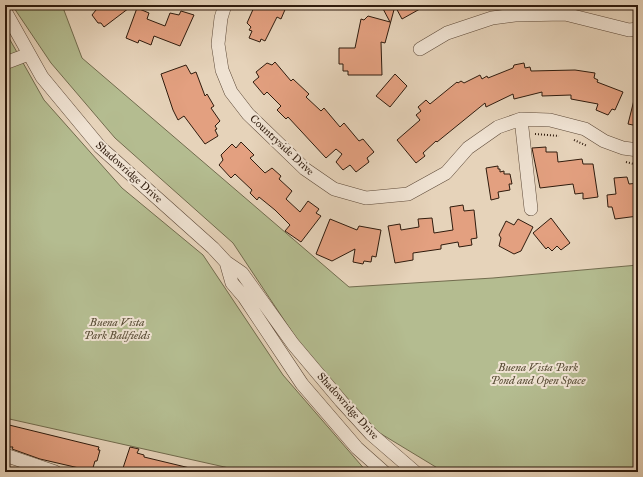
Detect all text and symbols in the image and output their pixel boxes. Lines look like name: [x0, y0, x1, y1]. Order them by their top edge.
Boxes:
street label: Countryside Drive: [247, 112, 317, 178]
street label: Shadowridge Drive: [93, 139, 165, 206]
park label: Buena Vista Park Ballfields: [84, 316, 151, 342]
park label: Buena Vista Park Pond and Open Space: [491, 361, 586, 388]
street label: Shadowridge Drive: [315, 370, 382, 442]

